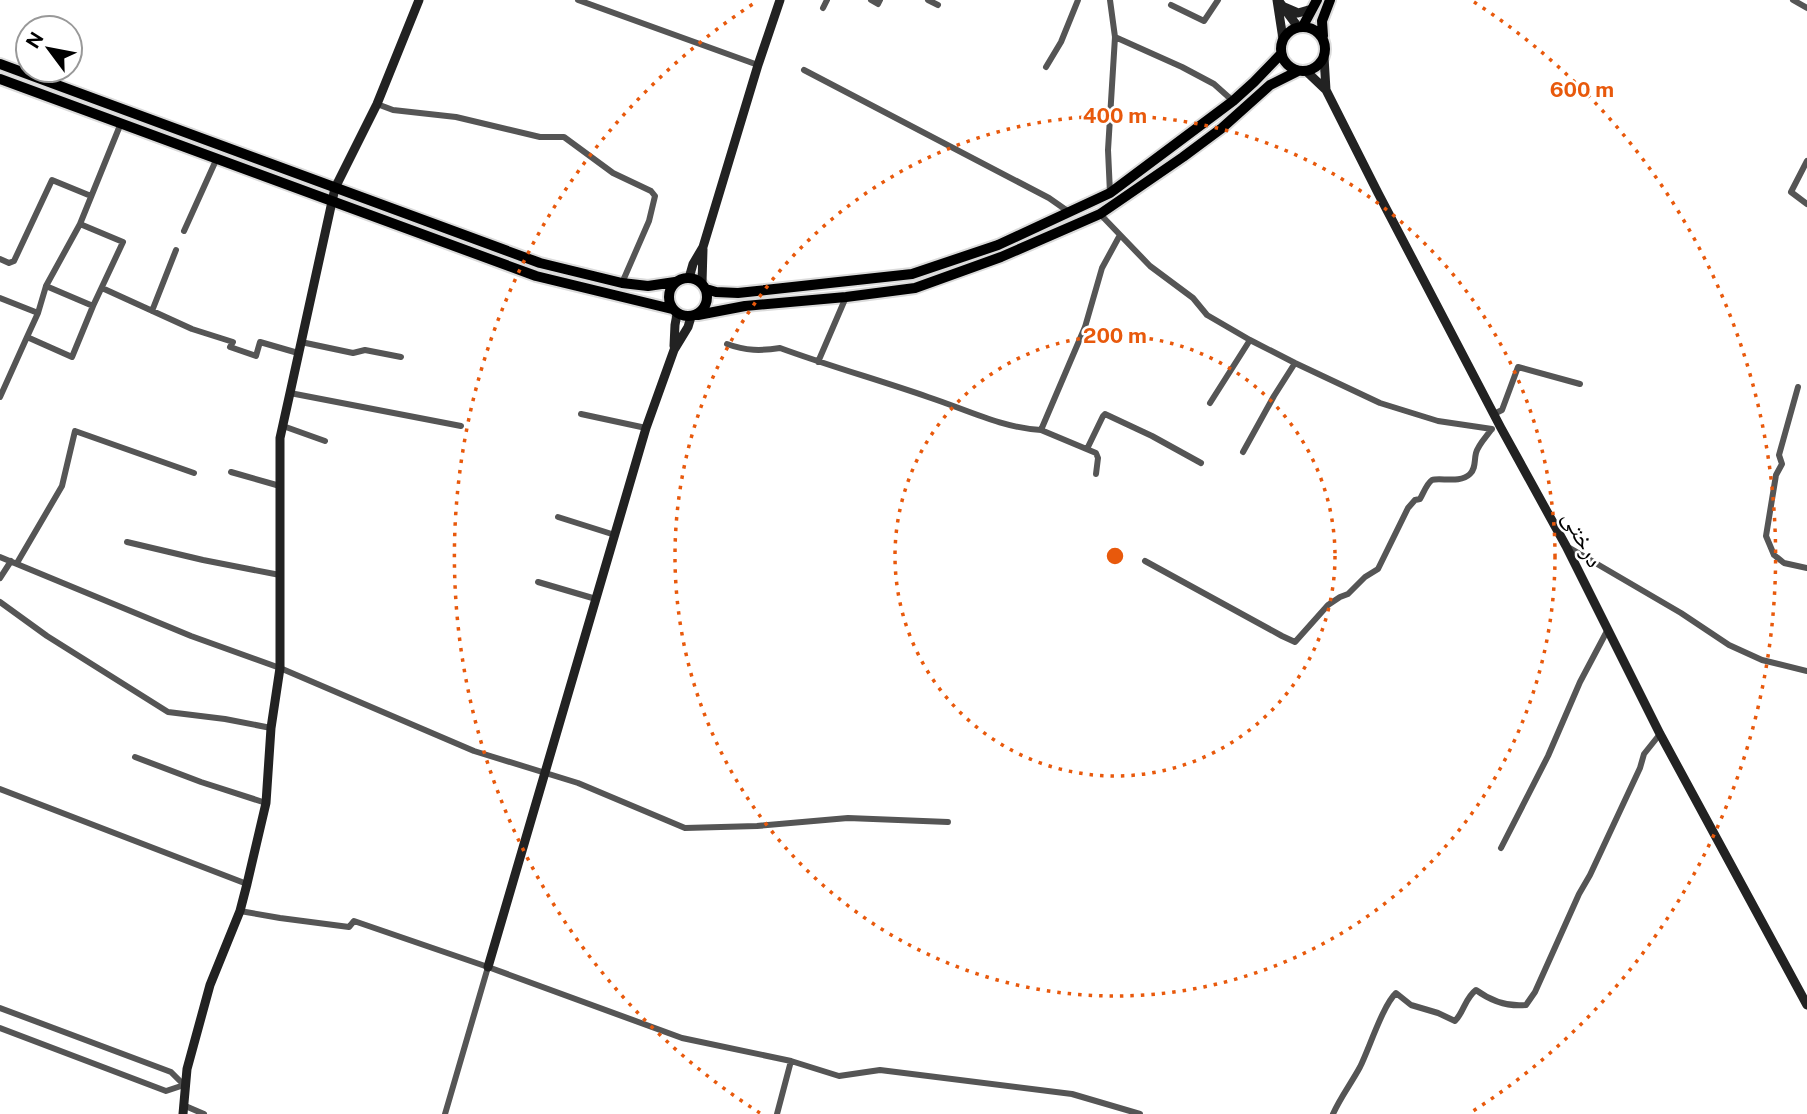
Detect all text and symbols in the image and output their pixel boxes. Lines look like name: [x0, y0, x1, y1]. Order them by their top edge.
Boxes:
north arrow: [14, 14, 84, 84]
text: N: [21, 28, 48, 52]
text: 600 m: [1550, 77, 1614, 102]
text: 400 m: [1083, 103, 1147, 128]
text: 200 m: [1083, 323, 1147, 348]
street label: درختی: [1557, 506, 1610, 572]
centre of rings: [1103, 544, 1127, 568]

